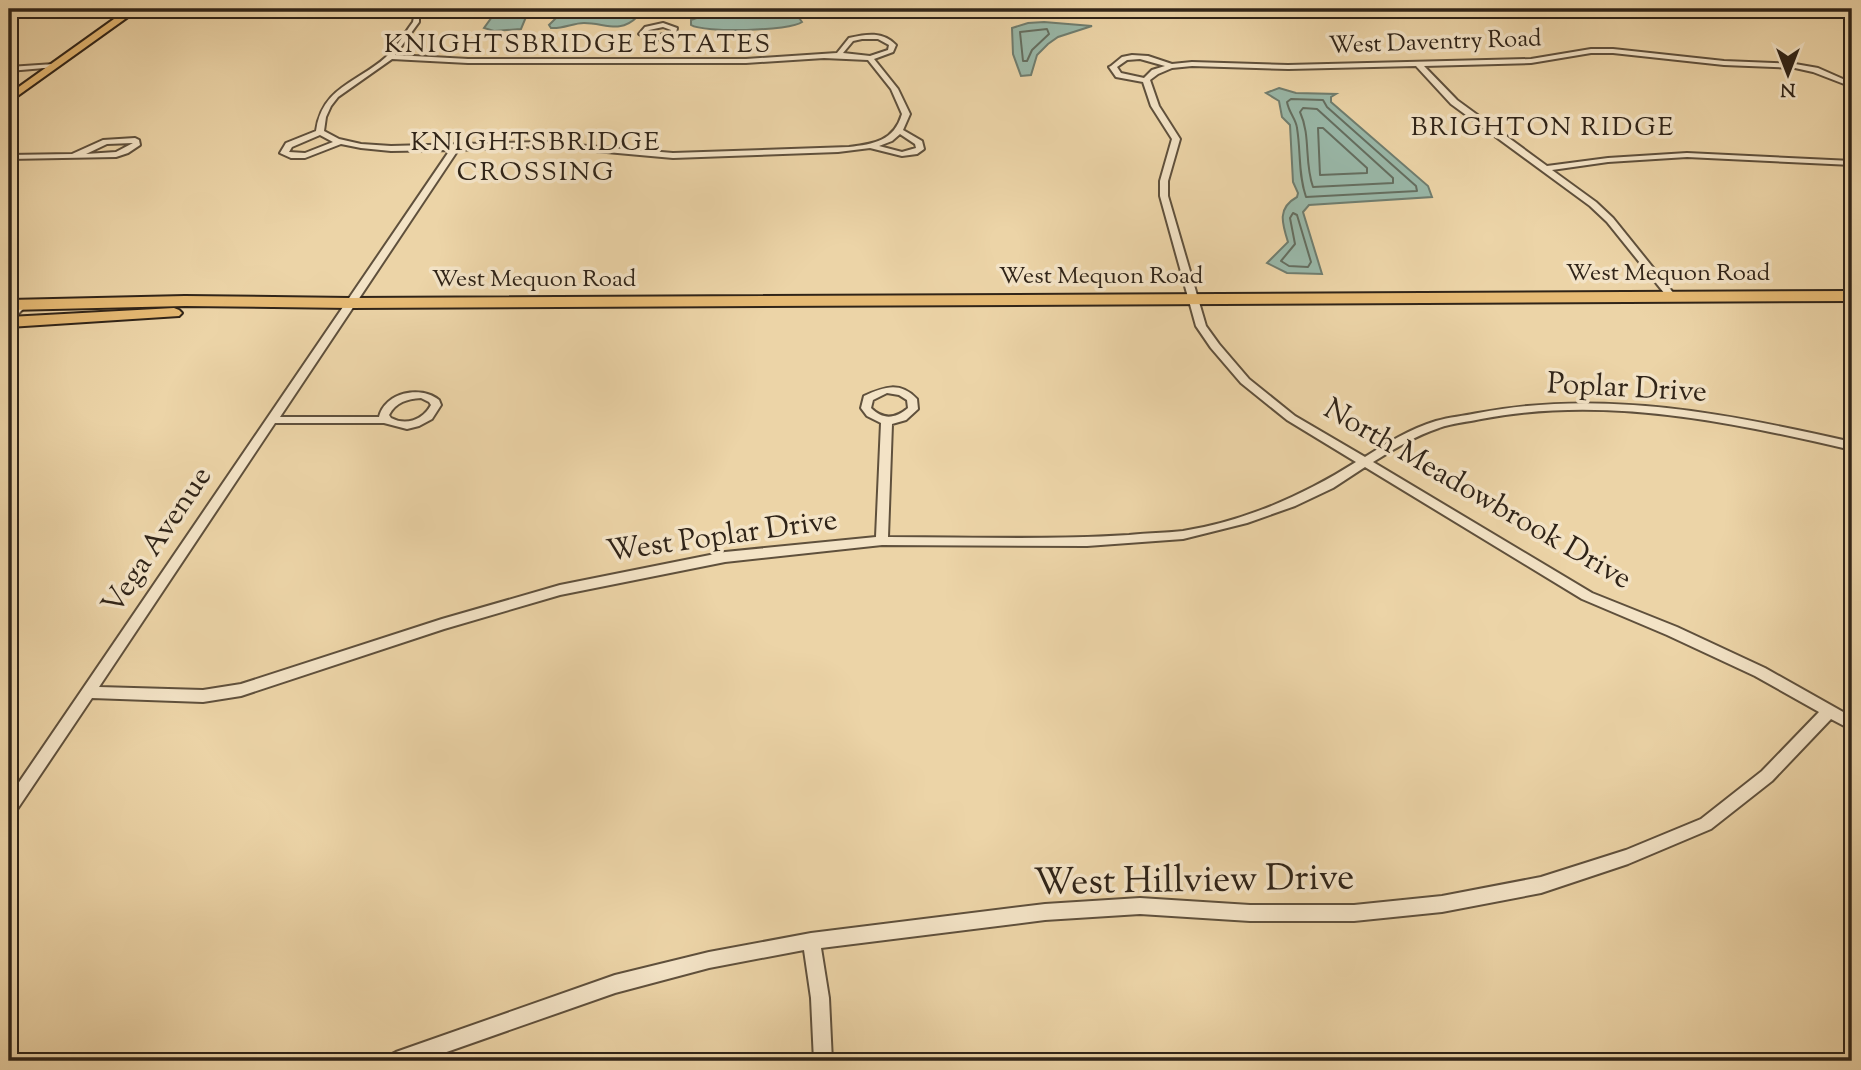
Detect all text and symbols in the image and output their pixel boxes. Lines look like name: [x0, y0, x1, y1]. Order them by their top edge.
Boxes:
street label: West Daventry Road: [1328, 22, 1543, 64]
district label: KNIGHTSBRIDGE ESTATES: [384, 27, 772, 64]
north arrow: [1752, 38, 1822, 108]
text: N: [1780, 75, 1796, 102]
district label: BRIGHTON RIDGE: [1411, 110, 1675, 147]
district label: KNIGHTSBRIDGE CROSSING: [411, 125, 661, 192]
street label: West Mequon Road: [1566, 257, 1771, 291]
street label: West Mequon Road: [999, 260, 1204, 294]
street label: West Mequon Road: [432, 263, 637, 297]
street label: Poplar Drive: [1546, 363, 1708, 415]
street label: North Meadowbrook Drive: [1315, 389, 1639, 601]
street label: Vega Avenue: [93, 458, 223, 624]
street label: West Poplar Drive: [604, 500, 840, 574]
street label: West Hillview Drive: [1033, 852, 1355, 912]

